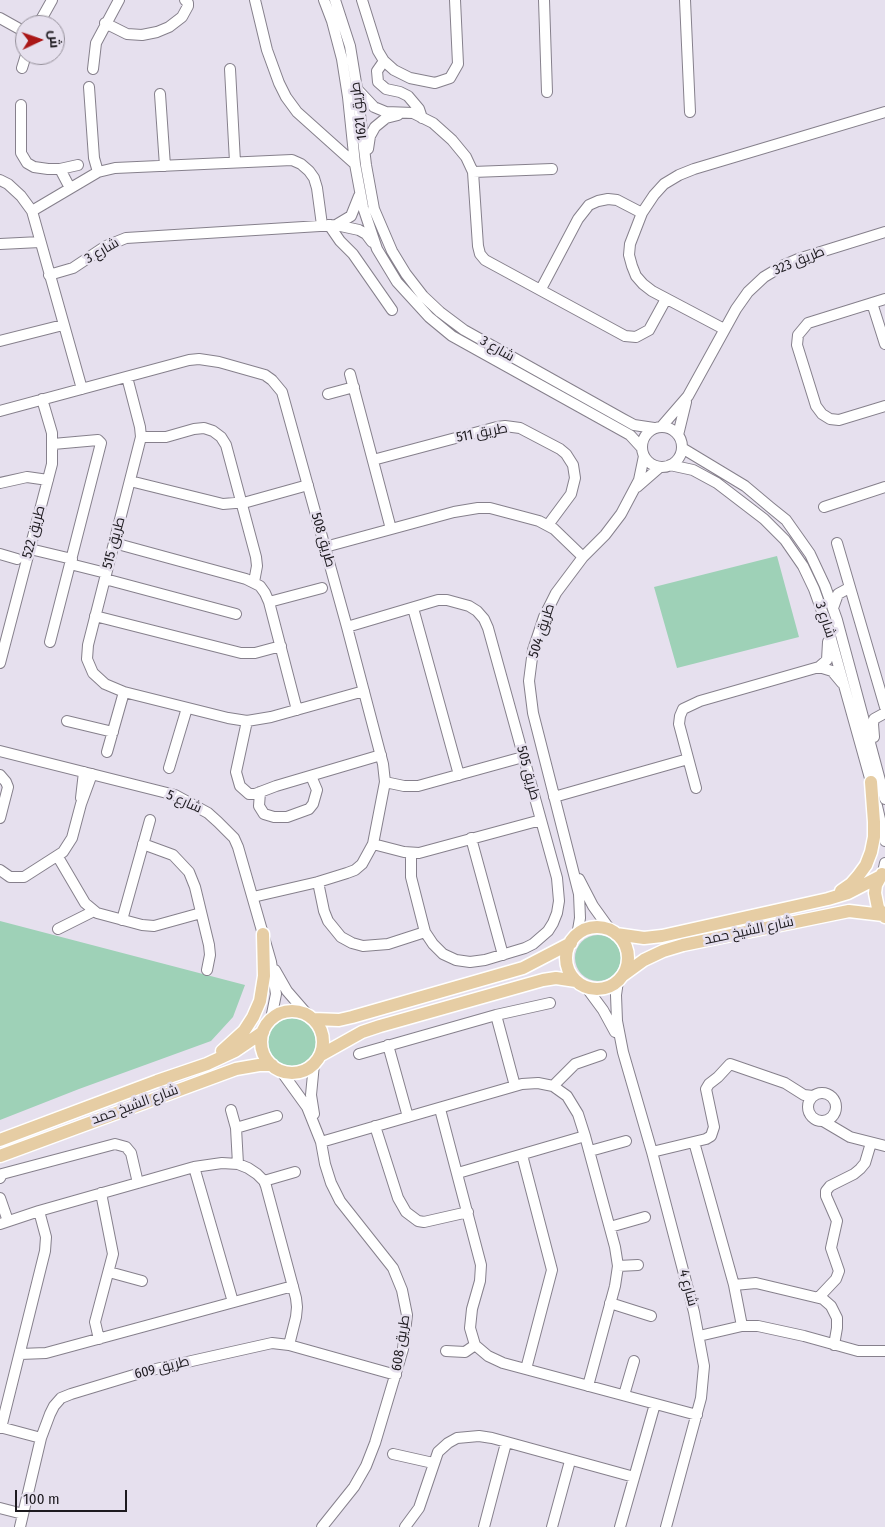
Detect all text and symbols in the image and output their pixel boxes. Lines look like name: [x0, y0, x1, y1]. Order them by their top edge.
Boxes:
north arrow: [15, 15, 65, 65]
text: ش: [46, 30, 63, 49]
street label: طريق 1621: [347, 81, 371, 141]
street label: شارع 3: [82, 235, 122, 267]
street label: طريق 323: [771, 243, 827, 279]
street label: شارع 3: [477, 333, 517, 365]
street label: طريق 511: [455, 420, 509, 446]
street label: طريق 522: [19, 504, 49, 560]
street label: طريق 508: [307, 511, 339, 569]
street label: طريق 515: [99, 515, 129, 571]
street label: شارع 3: [811, 600, 839, 640]
street label: طريق 504: [525, 602, 559, 660]
street label: طريق 505: [513, 744, 543, 802]
street label: شارع 5: [164, 787, 204, 817]
street label: شارع الشيخ حمد: [703, 913, 795, 949]
street label: شارع الشيخ حمد: [89, 1082, 181, 1128]
street label: شارع 4: [675, 1268, 701, 1308]
street label: طريق 608: [388, 1314, 414, 1372]
street label: طريق 609: [133, 1353, 191, 1383]
scale bar: [18, 1480, 130, 1512]
text: 100 m: [23, 1490, 60, 1508]

